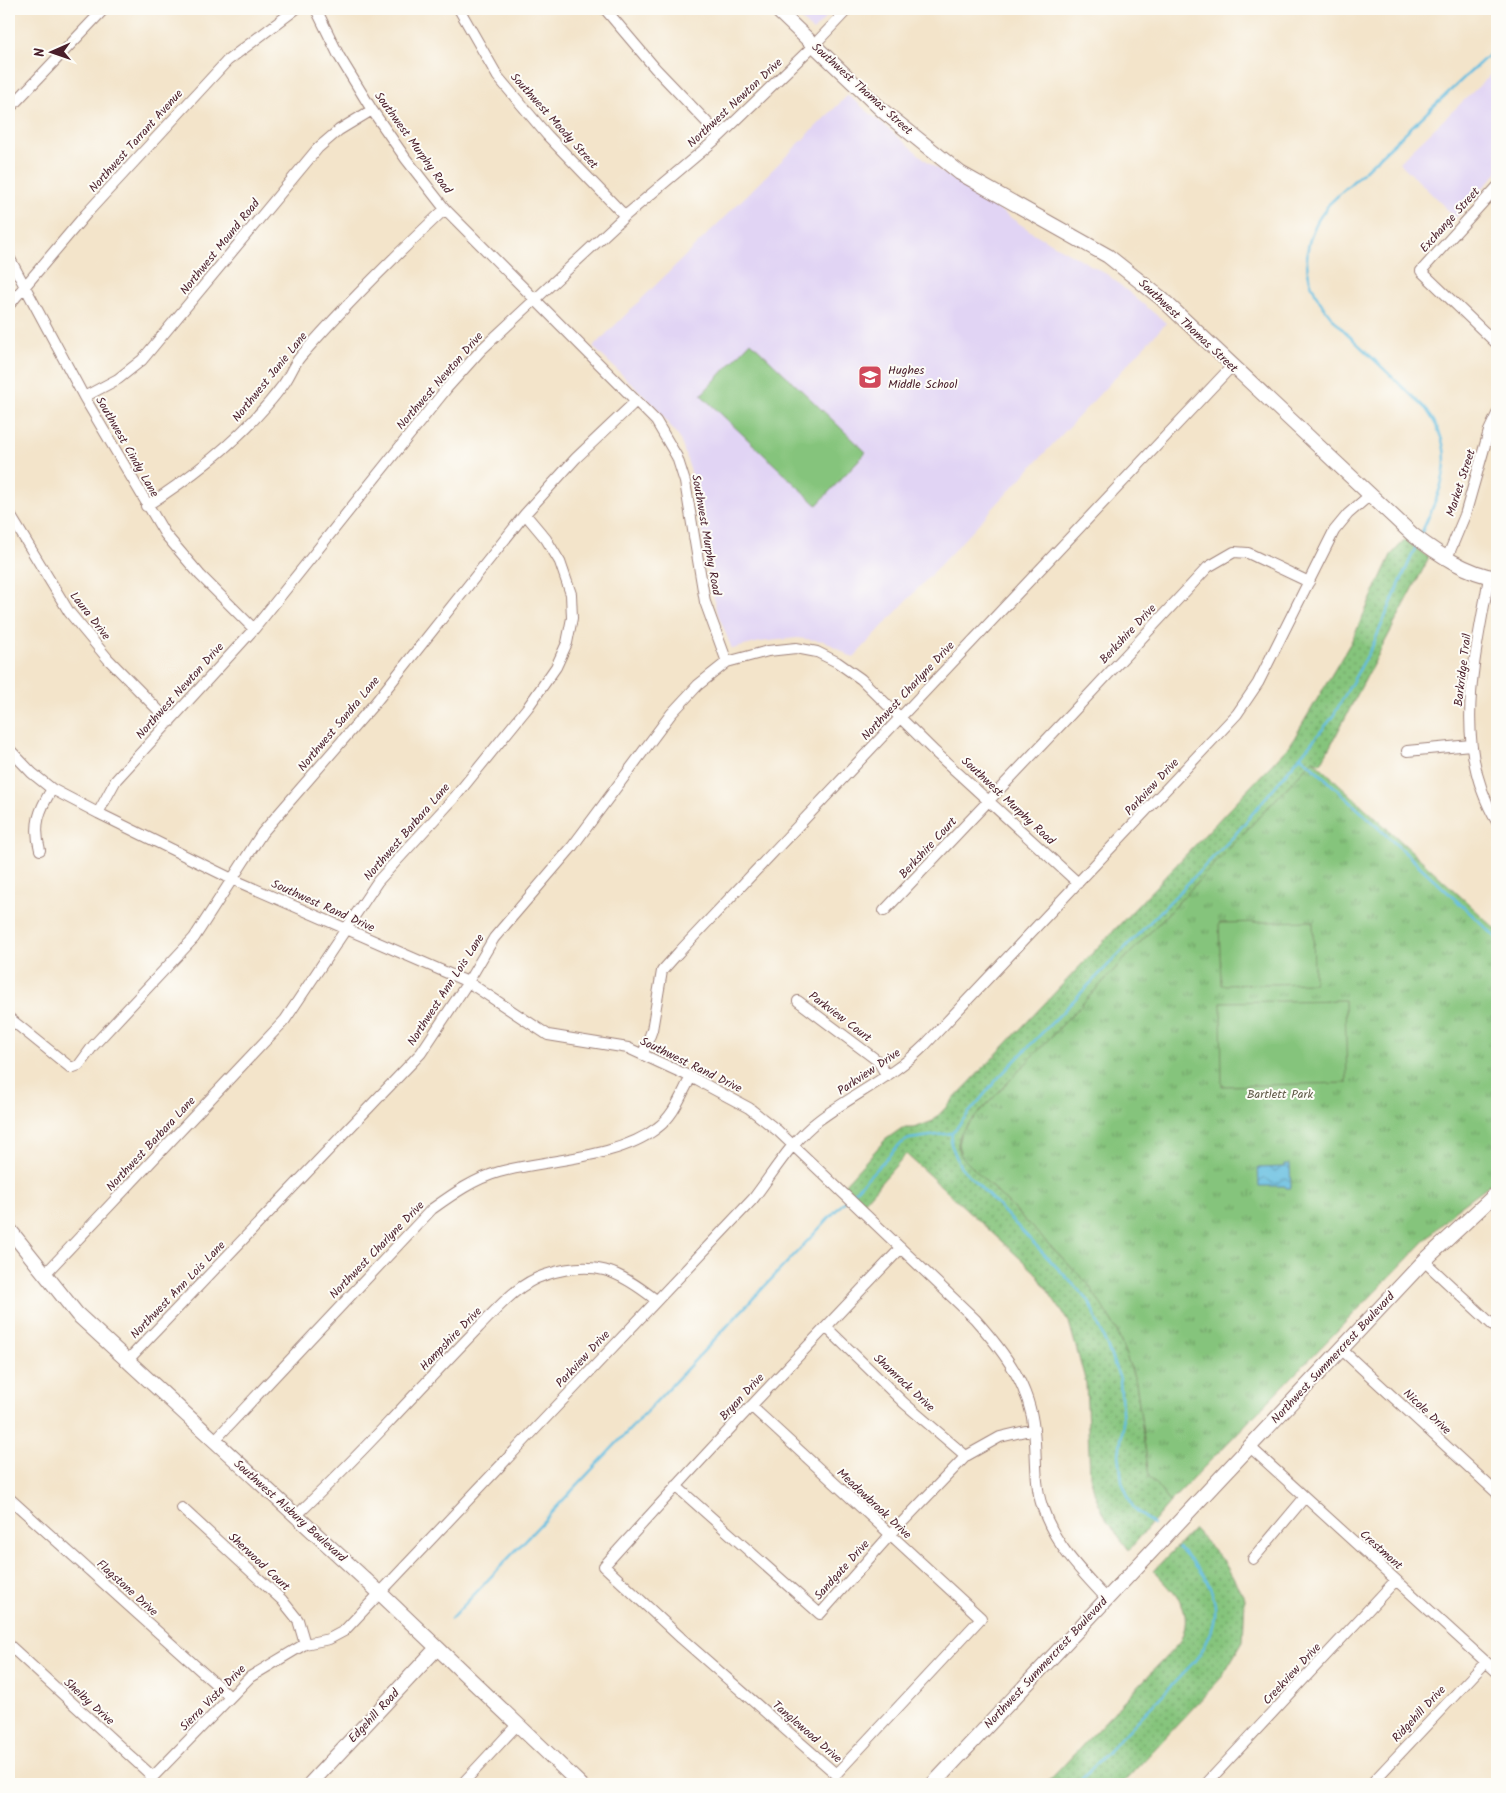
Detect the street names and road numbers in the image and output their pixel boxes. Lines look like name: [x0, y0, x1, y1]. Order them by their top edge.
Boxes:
street label: Southwest Thomas Street: [807, 38, 917, 140]
street label: Northwest Newton Drive: [683, 53, 787, 152]
street label: Southwest Moody Street: [505, 69, 603, 174]
street label: Northwest Tarrant Avenue: [84, 85, 188, 197]
street label: Southwest Murphy Road: [369, 88, 457, 199]
street label: Exchange Street: [1415, 183, 1485, 257]
street label: Northwest Mound Road: [175, 194, 265, 299]
street label: Southwest Thomas Street: [1134, 275, 1242, 378]
street label: Northwest Janie Lane: [228, 327, 313, 426]
street label: Northwest Newton Drive: [392, 327, 488, 434]
street label: Southwest Cindy Lane: [90, 393, 164, 501]
street label: Market Street: [1441, 446, 1481, 519]
street label: Southwest Murphy Road: [686, 473, 726, 598]
street label: Laura Drive: [65, 588, 116, 645]
street label: Berkshire Drive: [1095, 599, 1161, 668]
street label: Barkridge Trail: [1449, 632, 1477, 708]
street label: Northwest Charlyne Drive: [857, 637, 960, 745]
street label: Northwest Newton Drive: [131, 638, 229, 744]
street label: Northwest Sandra Lane: [293, 672, 385, 776]
street label: Southwest Murphy Road: [957, 752, 1060, 850]
street label: Parkview Drive: [1120, 753, 1184, 820]
street label: Northwest Barbara Lane: [359, 778, 455, 885]
street label: Berkshire Court: [894, 813, 962, 883]
street label: Southwest Rand Drive: [268, 875, 378, 938]
street label: Northwest Ann Lois Lane: [403, 930, 490, 1050]
street label: Parkview Court: [804, 987, 876, 1047]
street label: Southwest Rand Drive: [637, 1032, 746, 1098]
street label: Parkview Drive: [833, 1043, 905, 1100]
street label: Northwest Barbara Lane: [102, 1092, 201, 1196]
street label: Northwest Charlyne Drive: [325, 1196, 429, 1303]
street label: Northwest Ann Lois Lane: [126, 1236, 231, 1343]
street label: Northwest Summercrest Boulevard: [1267, 1287, 1400, 1428]
street label: Hampshire Drive: [415, 1302, 487, 1375]
street label: Parkview Drive: [551, 1325, 615, 1392]
street label: Shamrock Drive: [869, 1349, 940, 1417]
street label: Bryan Drive: [715, 1368, 770, 1425]
street label: Nicole Drive: [1399, 1385, 1456, 1440]
street label: Southwest Alsbury Boulevard: [229, 1455, 351, 1568]
street label: Meadowbrook Drive: [832, 1464, 916, 1544]
street label: Crestmont: [1355, 1525, 1407, 1575]
street label: Sherwood Court: [224, 1528, 295, 1596]
street label: Sandgate Drive: [810, 1535, 875, 1604]
street label: Flagstone Drive: [92, 1555, 163, 1621]
street label: Northwest Summercrest Boulevard: [980, 1592, 1113, 1733]
street label: Creekview Drive: [1258, 1638, 1326, 1709]
street label: Sierra Vista Drive: [175, 1660, 251, 1736]
street label: Shelby Drive: [59, 1674, 119, 1731]
street label: Ridgehill Drive: [1388, 1681, 1451, 1747]
street label: Edgehill Road: [344, 1684, 405, 1747]
street label: Tanglewood Drive: [768, 1696, 847, 1768]

